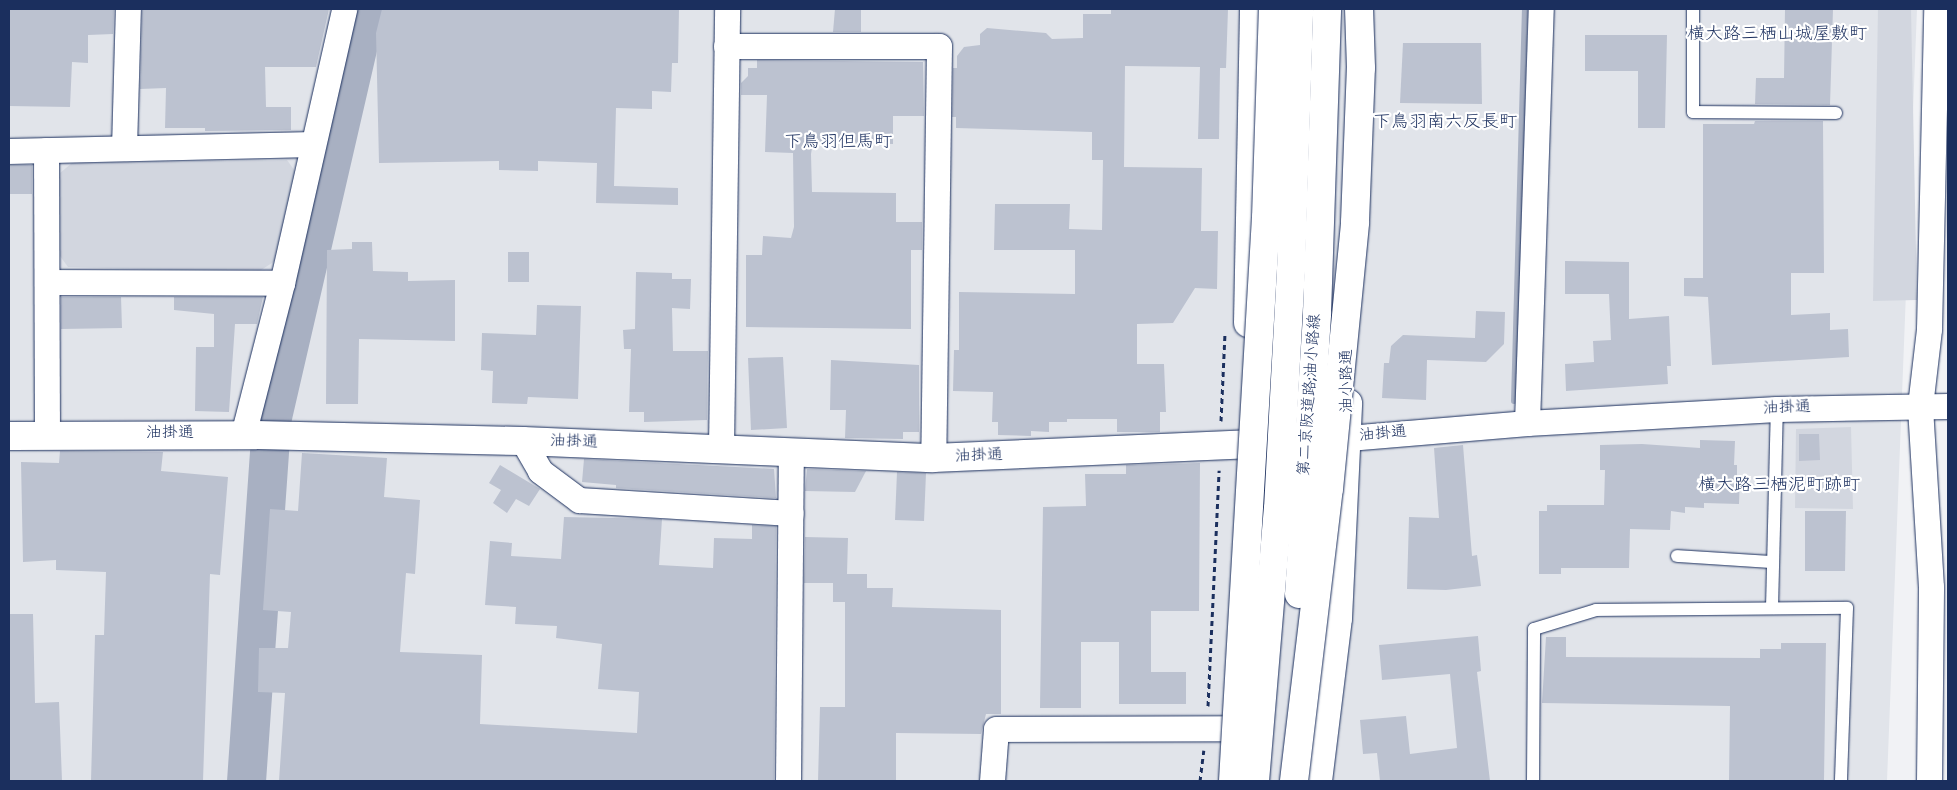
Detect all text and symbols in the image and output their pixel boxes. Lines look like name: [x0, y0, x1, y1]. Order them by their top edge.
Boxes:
district label: 横大路三栖山城屋敷町: [1687, 25, 1867, 47]
district label: 下鳥羽南六反長町: [1373, 113, 1517, 135]
district label: 下鳥羽但馬町: [784, 133, 892, 155]
street label: 第二京阪道路;油小路線: [1296, 313, 1326, 477]
street label: 油小路通: [1338, 349, 1358, 413]
street label: 油掛通: [1763, 399, 1811, 419]
street label: 油掛通: [1358, 423, 1408, 447]
street label: 油掛通: [146, 424, 194, 444]
street label: 油掛通: [550, 433, 598, 453]
street label: 油掛通: [955, 447, 1003, 467]
district label: 横大路三栖泥町跡町: [1698, 476, 1860, 498]

